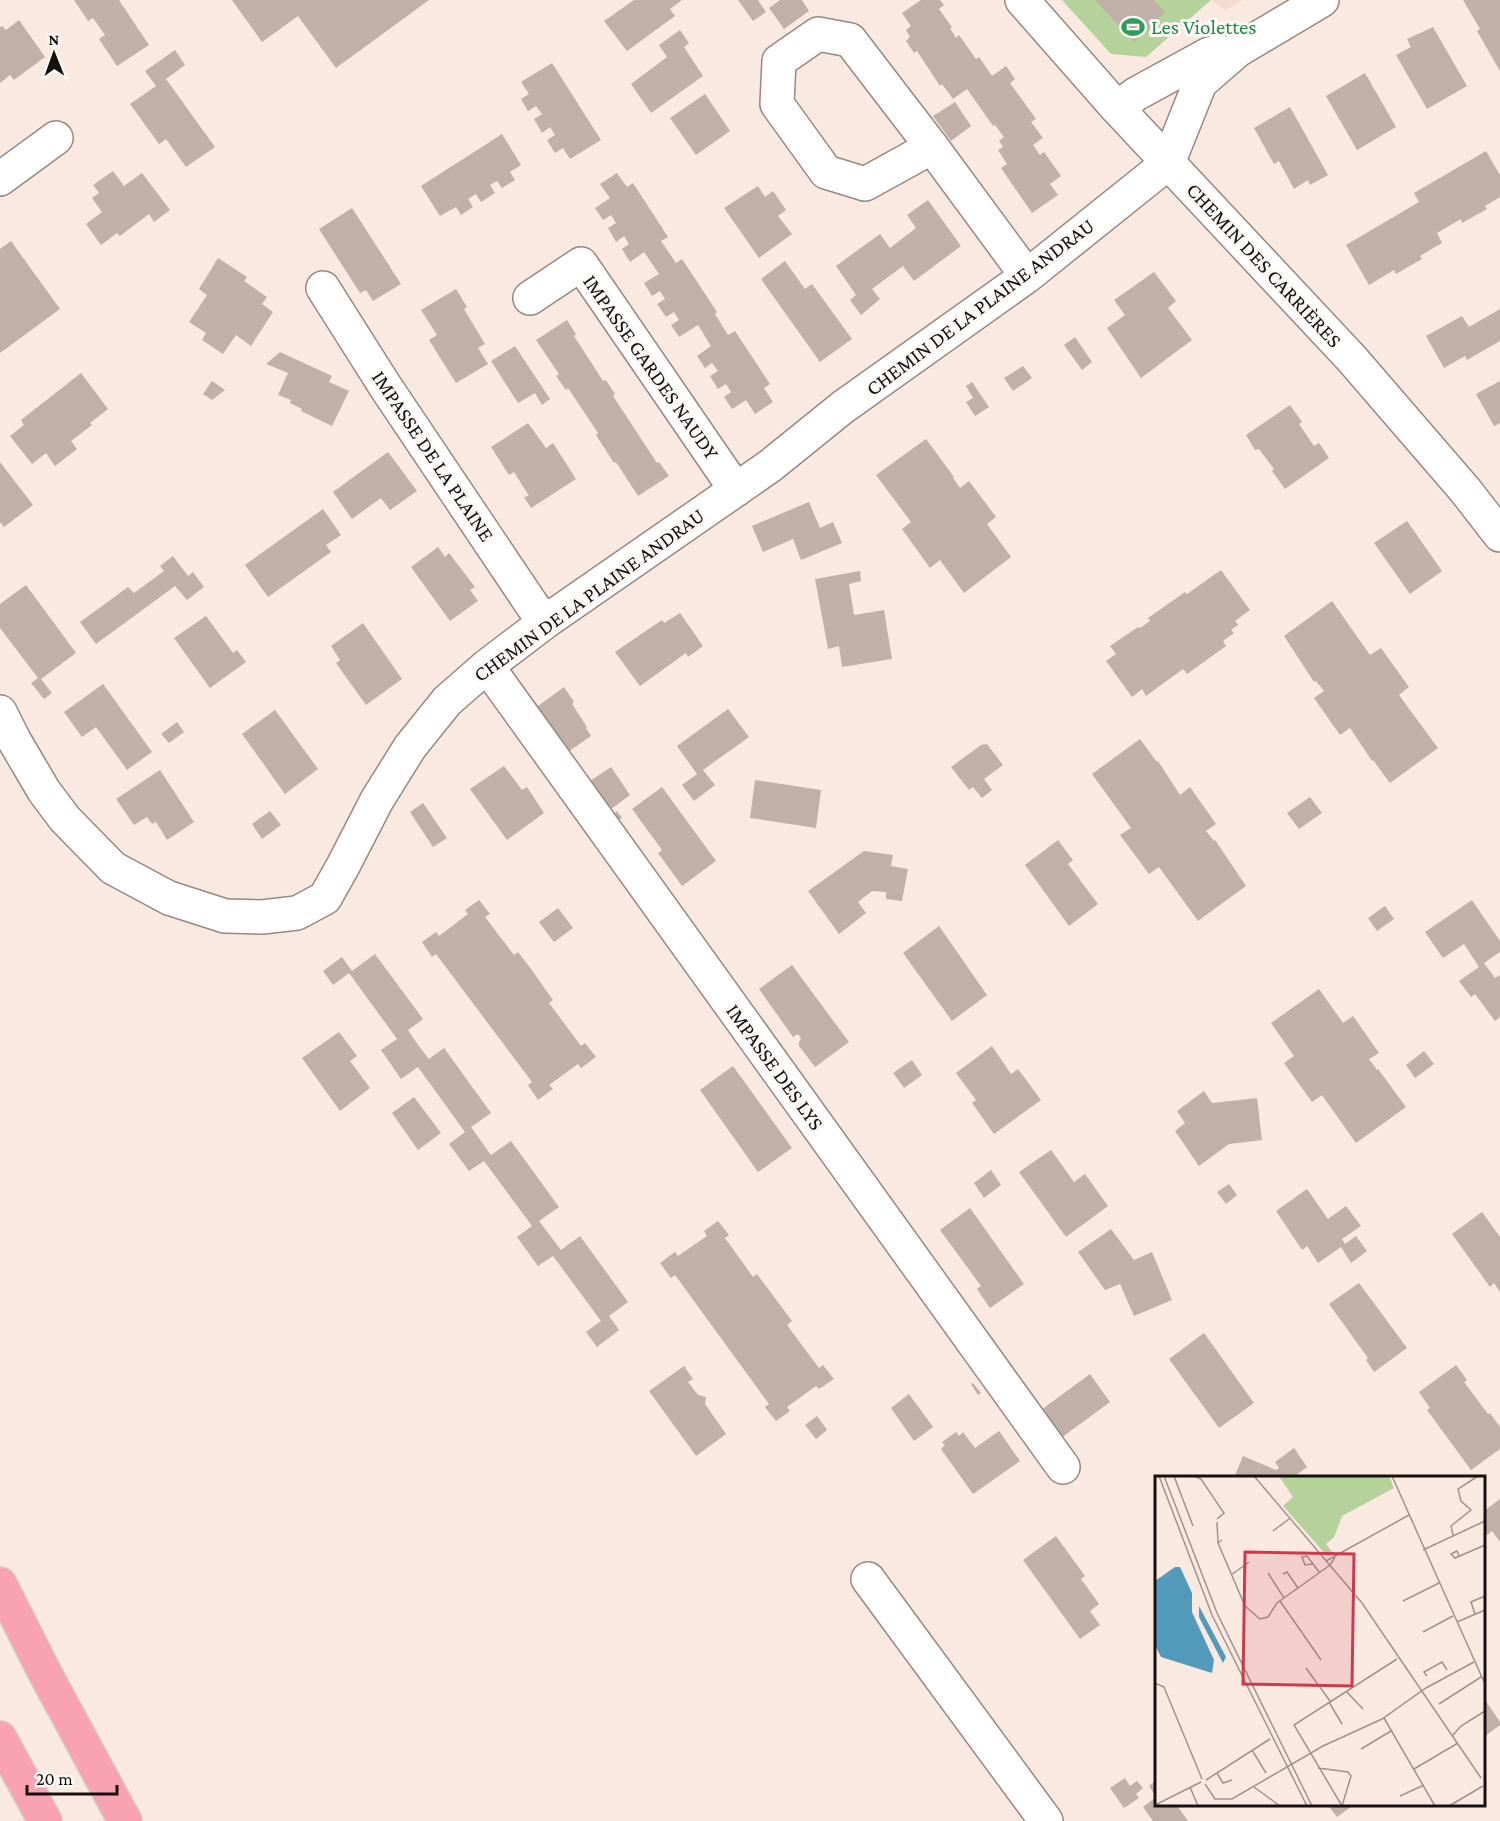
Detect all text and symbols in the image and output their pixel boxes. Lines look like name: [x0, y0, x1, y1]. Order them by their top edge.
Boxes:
sports icon: Les Violettes: [1120, 14, 1146, 40]
place label: Les Violettes: [1151, 15, 1256, 39]
north arrow: [24, 24, 84, 84]
text: N: [48, 31, 59, 48]
street label: CHEMIN DES CARRIÈRES: [1181, 178, 1347, 352]
street label: CHEMIN DE LA PLAINE ANDRAU: [861, 213, 1099, 401]
street label: IMPASSE GARDES NAUDY: [578, 270, 724, 465]
street label: IMPASSE DE LA PLAINE: [367, 366, 499, 546]
street label: CHEMIN DE LA PLAINE ANDRAU: [469, 503, 709, 687]
street label: IMPASSE DES LYS: [721, 999, 829, 1135]
inset map: [1155, 1476, 1485, 1806]
scale bar: [27, 1758, 117, 1796]
text: 20 m: [36, 1769, 73, 1789]

